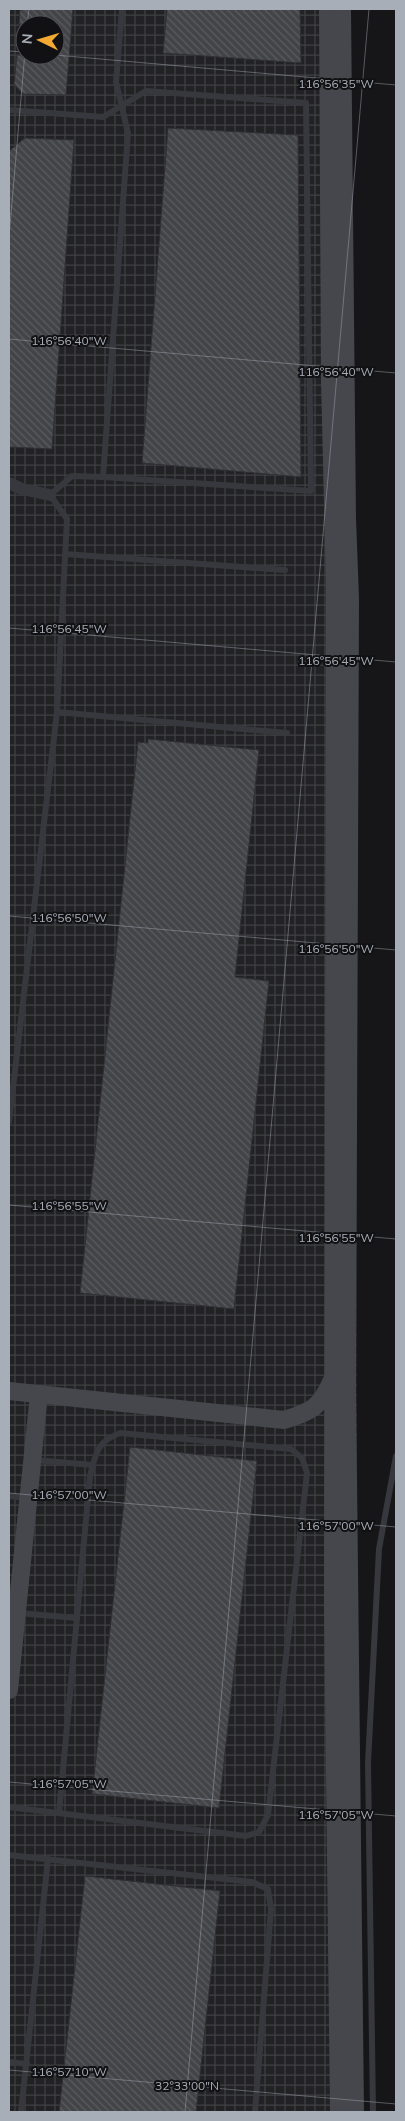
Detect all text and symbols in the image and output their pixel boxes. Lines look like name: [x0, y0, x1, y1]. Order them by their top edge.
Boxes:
north arrow: [15, 15, 65, 65]
text: N: [18, 33, 36, 45]
text: 116°56'35"W: [298, 76, 374, 91]
text: 116°56'40"W: [31, 333, 107, 348]
text: 116°56'40"W: [298, 364, 374, 379]
text: 116°56'45"W: [31, 621, 107, 636]
text: 116°56'45"W: [298, 653, 374, 668]
text: 116°56'50"W: [31, 910, 107, 925]
text: 116°56'50"W: [298, 941, 374, 956]
text: 116°56'55"W: [31, 1198, 107, 1213]
text: 116°56'55"W: [298, 1230, 374, 1245]
text: 116°57'00"W: [31, 1487, 107, 1502]
text: 116°57'00"W: [298, 1518, 374, 1533]
text: 116°57'05"W: [31, 1776, 107, 1791]
text: 116°57'05"W: [298, 1807, 374, 1822]
text: 116°57'10"W: [31, 2064, 107, 2079]
text: 32°33'00"N: [155, 2078, 219, 2093]

